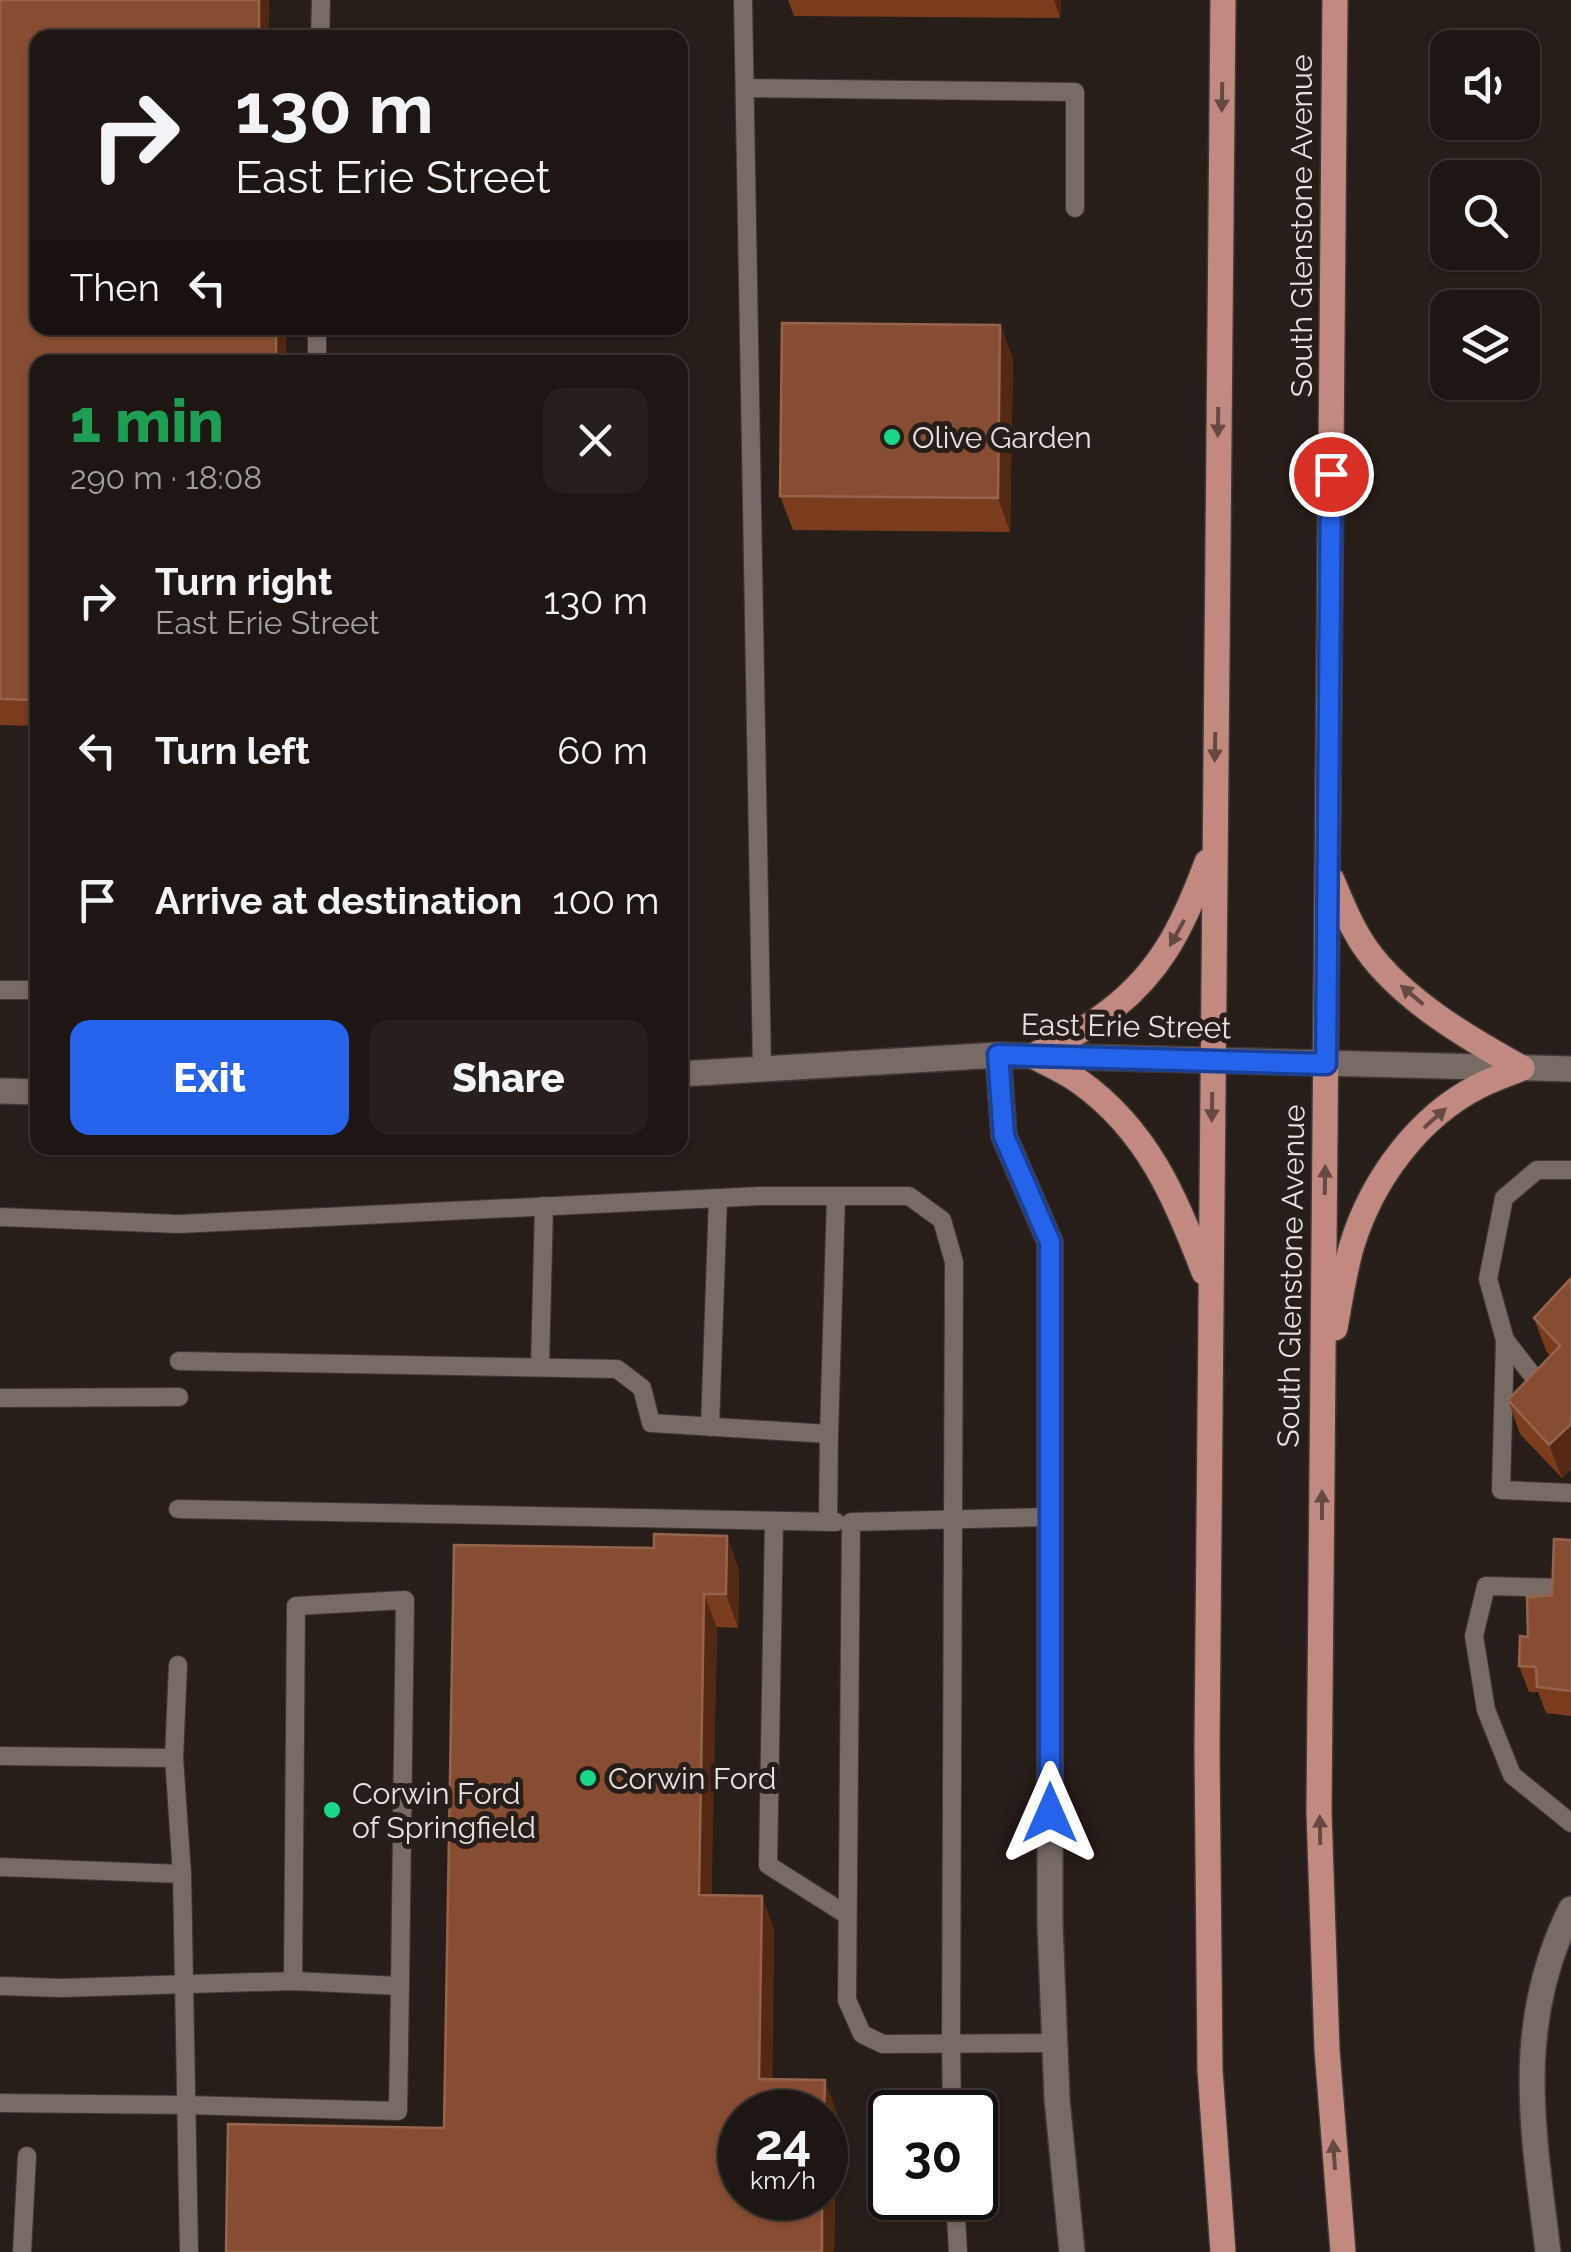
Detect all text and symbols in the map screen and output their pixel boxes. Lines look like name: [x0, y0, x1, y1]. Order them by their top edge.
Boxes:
map controls: [1430, 30, 1540, 400]
button: sound: [1430, 30, 1540, 140]
street label: South Glenstone Avenue: [1284, 54, 1319, 398]
text: 130 m: [235, 67, 434, 149]
icon: right: [70, 70, 200, 200]
one-way arrow: [1214, 82, 1230, 114]
text: East Erie Street: [235, 151, 551, 204]
button: search: [1430, 160, 1540, 270]
icon: left: [180, 260, 235, 315]
text: Then: [70, 265, 160, 310]
button: layers: [1430, 290, 1540, 400]
text: 1 min: [70, 386, 224, 456]
button: close: [543, 388, 648, 493]
one-way arrow: [1210, 407, 1226, 439]
place label: Olive Garden: [912, 420, 1092, 455]
marker: Olive Garden: [881, 426, 903, 448]
pin: [1289, 432, 1374, 517]
icon: arrive: [1304, 447, 1359, 502]
text: 290 m · 18:08: [70, 459, 262, 496]
text: Turn right: [155, 559, 332, 604]
icon: right: [70, 573, 125, 628]
text: 130 m: [544, 578, 648, 623]
text: East Erie Street: [155, 604, 379, 641]
icon: left: [70, 723, 125, 778]
text: Turn left: [155, 728, 310, 773]
text: 60 m: [557, 728, 648, 773]
one-way arrow: [1207, 732, 1223, 764]
icon: arrive: [70, 873, 125, 928]
text: Arrive at destination: [155, 878, 522, 923]
text: 100 m: [552, 878, 660, 923]
one-way arrow: [1168, 918, 1185, 947]
one-way arrow: [1400, 984, 1425, 1006]
street label: East Erie Street: [1021, 1007, 1231, 1045]
button: Exit: [70, 1020, 349, 1135]
button: Share: [369, 1020, 648, 1135]
one-way arrow: [1203, 1092, 1219, 1124]
street label: South Glenstone Avenue: [1271, 1104, 1311, 1448]
one-way arrow: [1422, 1107, 1447, 1129]
one-way arrow: [1317, 1164, 1333, 1196]
one-way arrow: [1314, 1489, 1330, 1521]
place label: Corwin Ford: [608, 1761, 776, 1796]
position arrow: [998, 1761, 1102, 1865]
marker: Corwin Ford: [577, 1767, 599, 1789]
place label: Corwin Ford of Springfield: [352, 1776, 536, 1845]
marker: Corwin Ford of Springfield: [321, 1799, 343, 1821]
one-way arrow: [1311, 1814, 1327, 1846]
speed limit sign: 30: [868, 2090, 998, 2220]
text: 24: [755, 2113, 811, 2172]
one-way arrow: [1326, 2139, 1342, 2170]
text: km/h: [750, 2165, 816, 2195]

